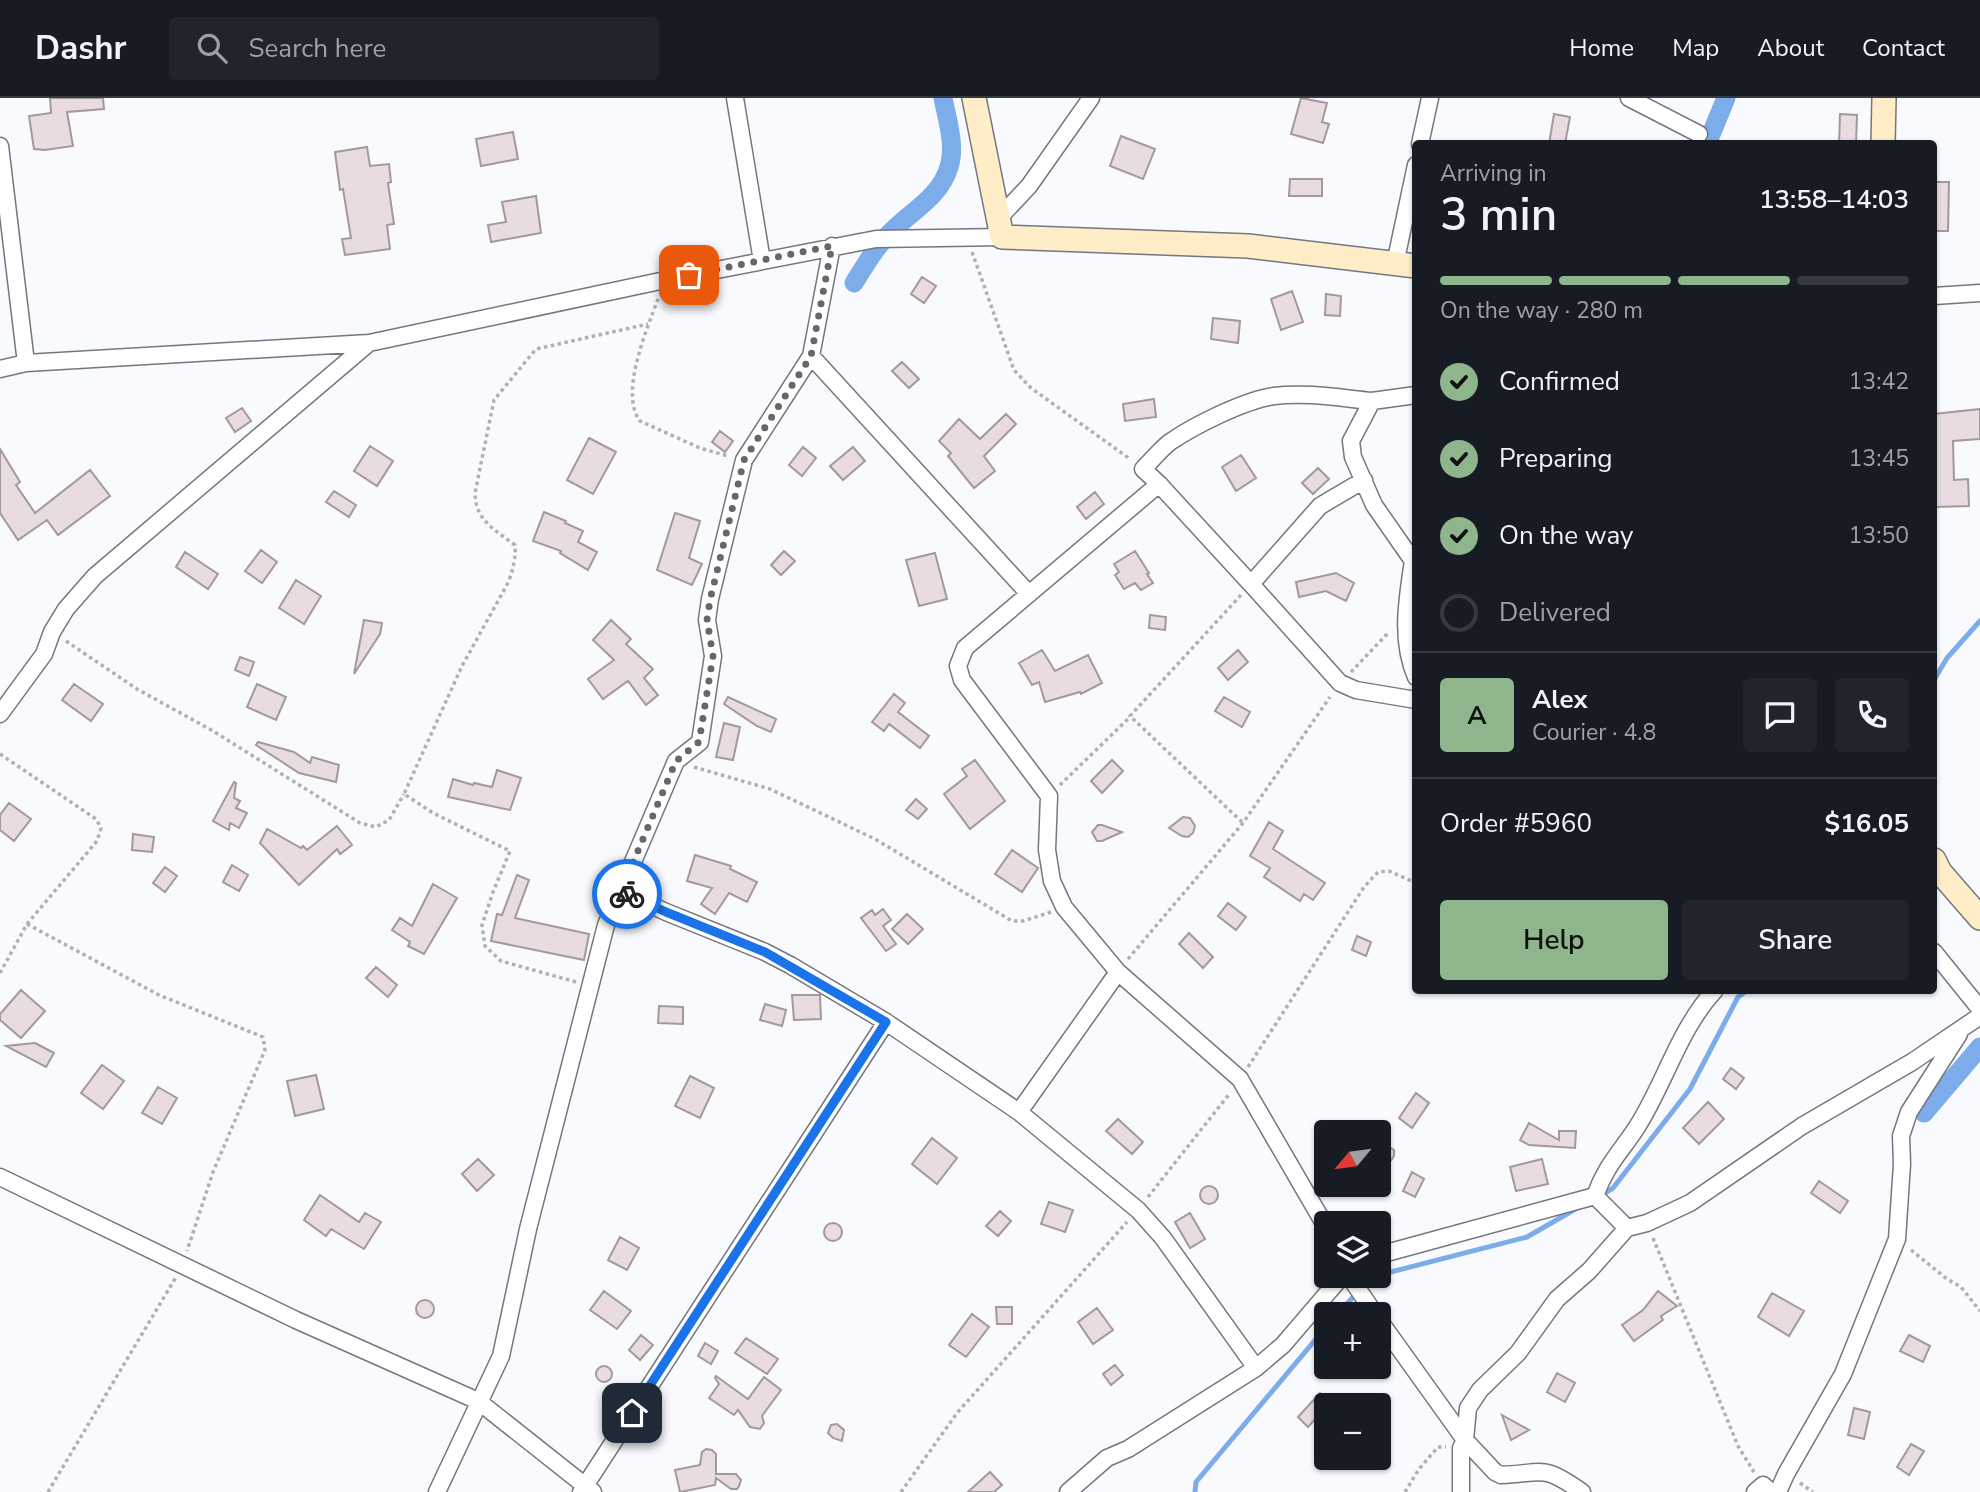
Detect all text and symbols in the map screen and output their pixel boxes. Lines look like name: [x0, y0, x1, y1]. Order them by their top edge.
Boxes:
search box: [169, 17, 659, 80]
text: Dashr: [35, 26, 127, 71]
icon: search: [193, 29, 231, 67]
text: Search here: [249, 31, 386, 66]
text: Home: [1569, 32, 1634, 64]
text: Map: [1672, 32, 1719, 64]
text: About: [1757, 32, 1824, 64]
text: Contact: [1862, 32, 1945, 64]
text: Arriving in: [1440, 158, 1547, 189]
text: 13:58–14:03: [1759, 182, 1909, 217]
text: 3 min: [1440, 183, 1557, 246]
pin: [659, 245, 719, 305]
icon: bag: [670, 256, 708, 294]
text: On the way · 280 m: [1440, 295, 1643, 326]
icon: check: [1440, 363, 1478, 401]
text: Confirmed: [1499, 364, 1620, 399]
text: 13:42: [1849, 366, 1909, 397]
icon: check: [1440, 440, 1478, 478]
text: Preparing: [1499, 441, 1612, 476]
text: 13:45: [1849, 443, 1909, 474]
icon: check: [1440, 517, 1478, 555]
text: On the way: [1499, 518, 1633, 553]
text: 13:50: [1849, 520, 1909, 551]
text: Delivered: [1499, 595, 1611, 630]
button: chat: [1743, 678, 1817, 752]
button: phone: [1835, 678, 1909, 752]
text: Alex: [1532, 682, 1588, 717]
text: A: [1467, 698, 1487, 733]
text: Courier · 4.8: [1532, 717, 1656, 748]
text: Order #5960: [1440, 806, 1592, 841]
text: $16.05: [1825, 806, 1909, 841]
courier: [592, 859, 662, 929]
icon: bike: [608, 875, 646, 913]
button: Help: [1440, 900, 1668, 980]
button: Share: [1682, 900, 1909, 980]
north arrow: [1314, 1120, 1391, 1197]
map controls: [1314, 1120, 1391, 1470]
button: layers: [1314, 1211, 1391, 1288]
button: +: [1314, 1302, 1391, 1379]
pin: [602, 1383, 662, 1443]
button: −: [1314, 1393, 1391, 1470]
icon: home: [613, 1394, 651, 1432]

